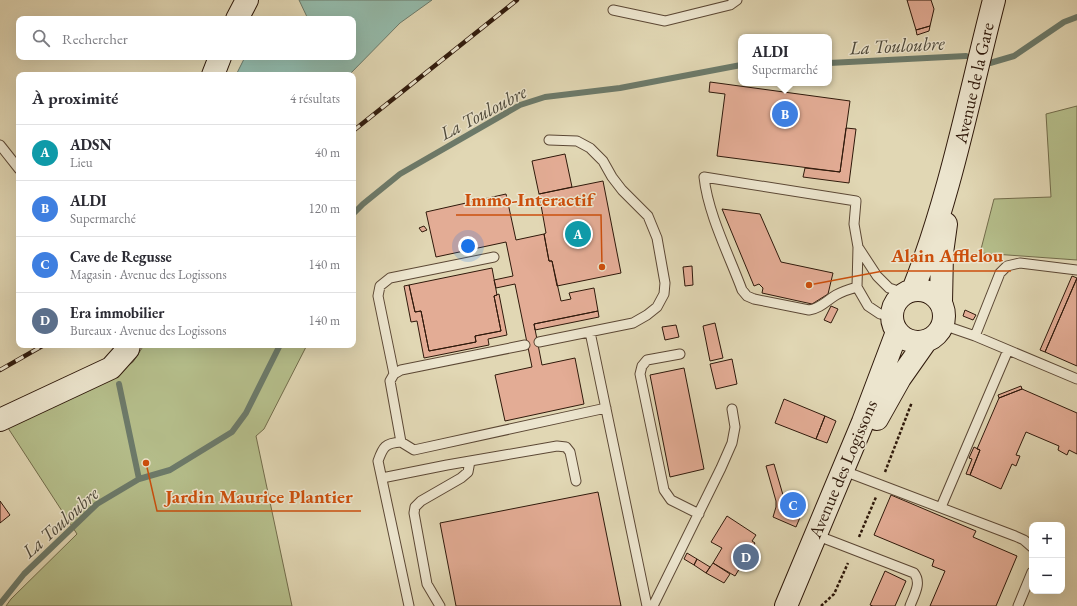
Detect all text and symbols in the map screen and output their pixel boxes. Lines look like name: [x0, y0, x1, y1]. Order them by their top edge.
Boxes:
search box: [16, 16, 356, 60]
street label: Avenue de la Gare: [948, 20, 999, 147]
icon: search: [30, 27, 52, 49]
text: Rechercher: [62, 29, 128, 48]
water label: La Touloubre: [848, 30, 946, 61]
popup: [738, 34, 832, 86]
text: ALDI: [752, 42, 788, 61]
text: Supermarché: [752, 61, 818, 78]
water label: La Touloubre: [434, 79, 532, 146]
text: À proximité: [32, 87, 118, 109]
text: 4 résultats: [290, 90, 340, 107]
pin: B: [772, 99, 798, 129]
text: ADSN: [70, 135, 112, 154]
text: A: [40, 144, 50, 161]
text: 40 m: [315, 144, 340, 161]
text: Lieu: [70, 154, 93, 171]
callout: Immo-Interactif: [456, 184, 601, 215]
text: Immo-Interactif: [464, 187, 596, 212]
text: ALDI: [70, 191, 106, 210]
text: B: [41, 200, 49, 217]
text: 120 m: [309, 200, 340, 217]
text: Supermarché: [70, 210, 136, 227]
pin: A: [565, 219, 591, 249]
your location: [458, 236, 478, 256]
callout: Alain Afflelou: [883, 240, 1011, 271]
text: Alain Afflelou: [890, 243, 1004, 268]
text: Cave de Regusse: [70, 247, 172, 266]
text: C: [40, 256, 50, 273]
text: 140 m: [309, 256, 340, 273]
text: Magasin · Avenue des Logissons: [70, 266, 227, 283]
text: Era immobilier: [70, 303, 165, 322]
text: D: [40, 312, 50, 329]
text: 140 m: [309, 312, 340, 329]
text: Bureaux · Avenue des Logissons: [70, 322, 226, 339]
street label: Avenue des Logissons: [803, 396, 882, 542]
callout: Jardin Maurice Plantier: [157, 480, 361, 511]
water label: La Touloubre: [16, 481, 104, 564]
text: Jardin Maurice Plantier: [163, 484, 353, 509]
pin: C: [780, 490, 806, 520]
map controls: [1029, 522, 1065, 594]
button: +: [1029, 522, 1065, 558]
pin: D: [733, 542, 759, 572]
button: −: [1029, 558, 1065, 594]

